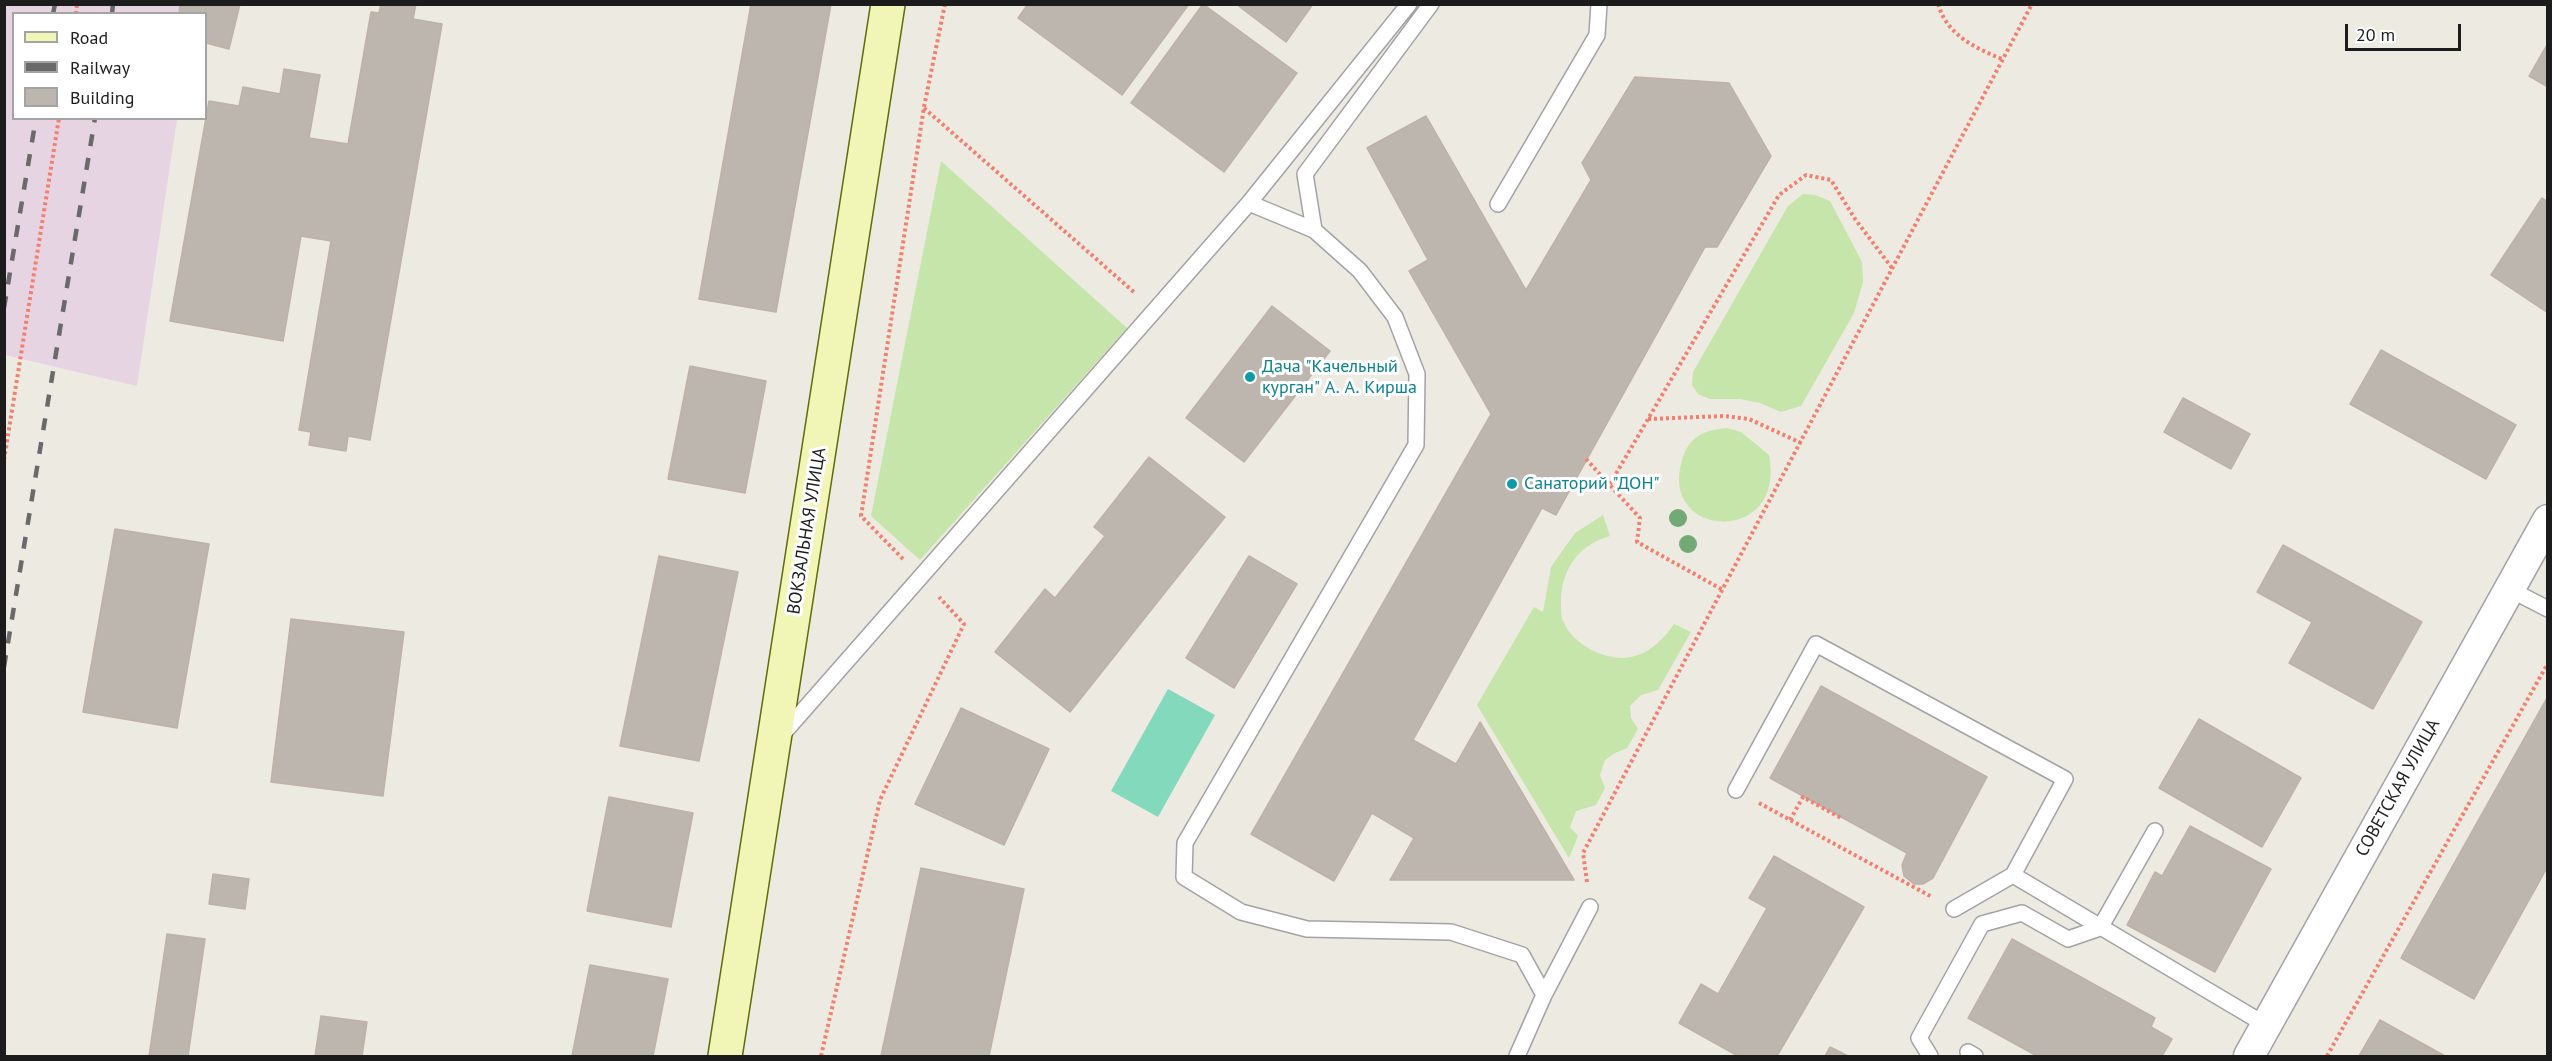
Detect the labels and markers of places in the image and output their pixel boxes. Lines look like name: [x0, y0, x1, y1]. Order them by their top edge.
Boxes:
place label: Дача "Качельный курган" А. А. Кирша: [1262, 356, 1417, 398]
marker: Дача "Качельный курган" А. А. Кирша: [1243, 370, 1257, 384]
place label: Санаторий "ДОН": [1524, 473, 1660, 495]
marker: Санаторий "ДОН": [1505, 477, 1519, 491]

